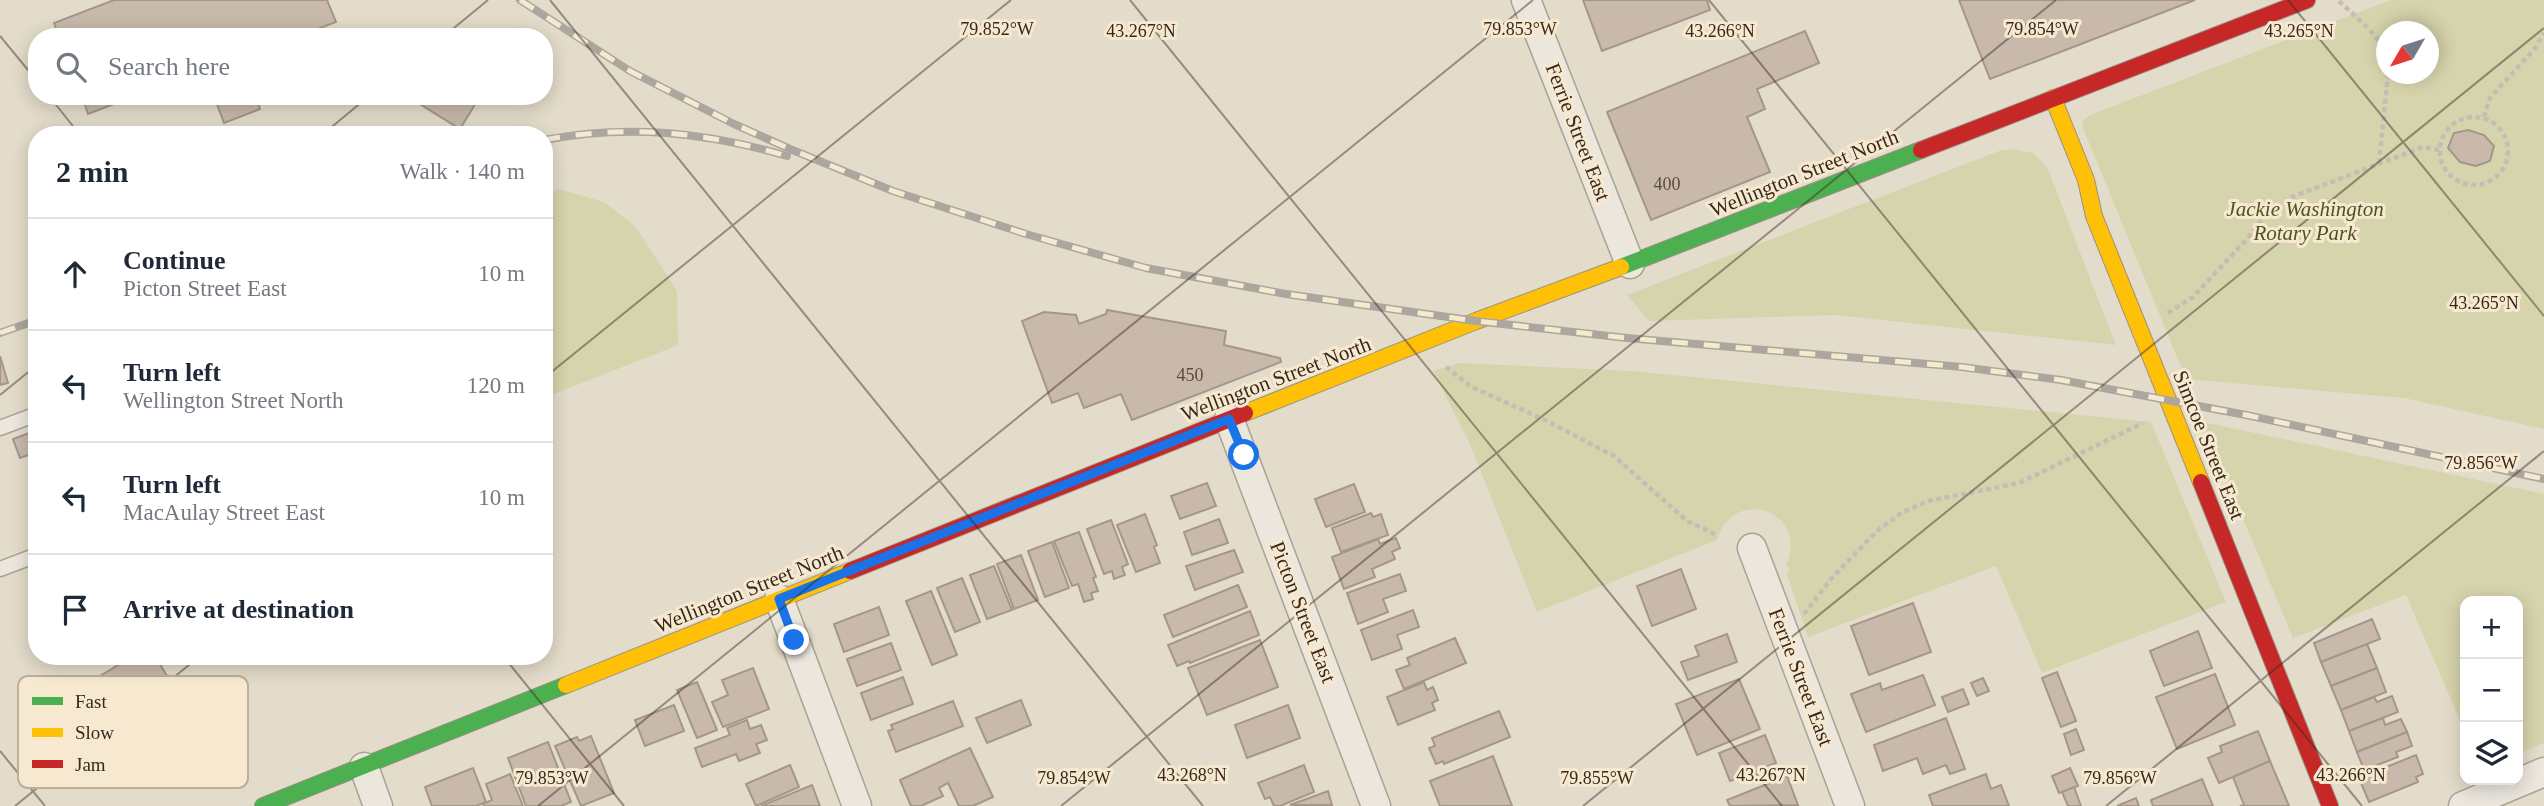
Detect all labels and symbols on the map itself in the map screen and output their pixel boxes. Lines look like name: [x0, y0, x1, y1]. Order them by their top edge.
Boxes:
text: 79.852°W: [960, 19, 1034, 39]
text: 79.853°W: [1483, 19, 1557, 39]
text: 79.854°W: [2005, 19, 2079, 39]
text: 43.267°N: [1106, 21, 1176, 41]
text: 43.266°N: [1685, 21, 1755, 41]
text: 43.265°N: [2264, 21, 2334, 41]
north arrow: [2376, 21, 2439, 84]
street label: Ferrie Street East: [1541, 60, 1615, 205]
street label: Wellington Street North: [1706, 124, 1902, 222]
house number: 400: [1654, 174, 1681, 194]
park label: Jackie Washington Rotary Park: [2226, 197, 2384, 245]
text: 43.265°N: [2449, 293, 2519, 313]
street label: Wellington Street North: [1178, 332, 1375, 426]
house number: 450: [1177, 365, 1204, 385]
street label: Simcoe Street East: [2168, 367, 2250, 523]
route start: [1228, 439, 1259, 470]
text: 79.856°W: [2444, 453, 2518, 473]
street label: Picton Street East: [1265, 538, 1341, 686]
street label: Wellington Street North: [651, 540, 847, 638]
street label: Ferrie Street East: [1764, 605, 1838, 750]
route end: [778, 624, 809, 655]
legend: [18, 676, 248, 788]
text: Fast: [75, 691, 107, 712]
text: Slow: [75, 722, 114, 743]
text: Jam: [75, 754, 106, 775]
text: 43.268°N: [1157, 765, 1227, 785]
text: 43.267°N: [1736, 765, 1806, 785]
text: 43.266°N: [2316, 765, 2386, 785]
text: 79.853°W: [515, 768, 589, 788]
text: 79.854°W: [1037, 768, 1111, 788]
text: 79.855°W: [1560, 768, 1634, 788]
text: 79.856°W: [2083, 768, 2157, 788]

